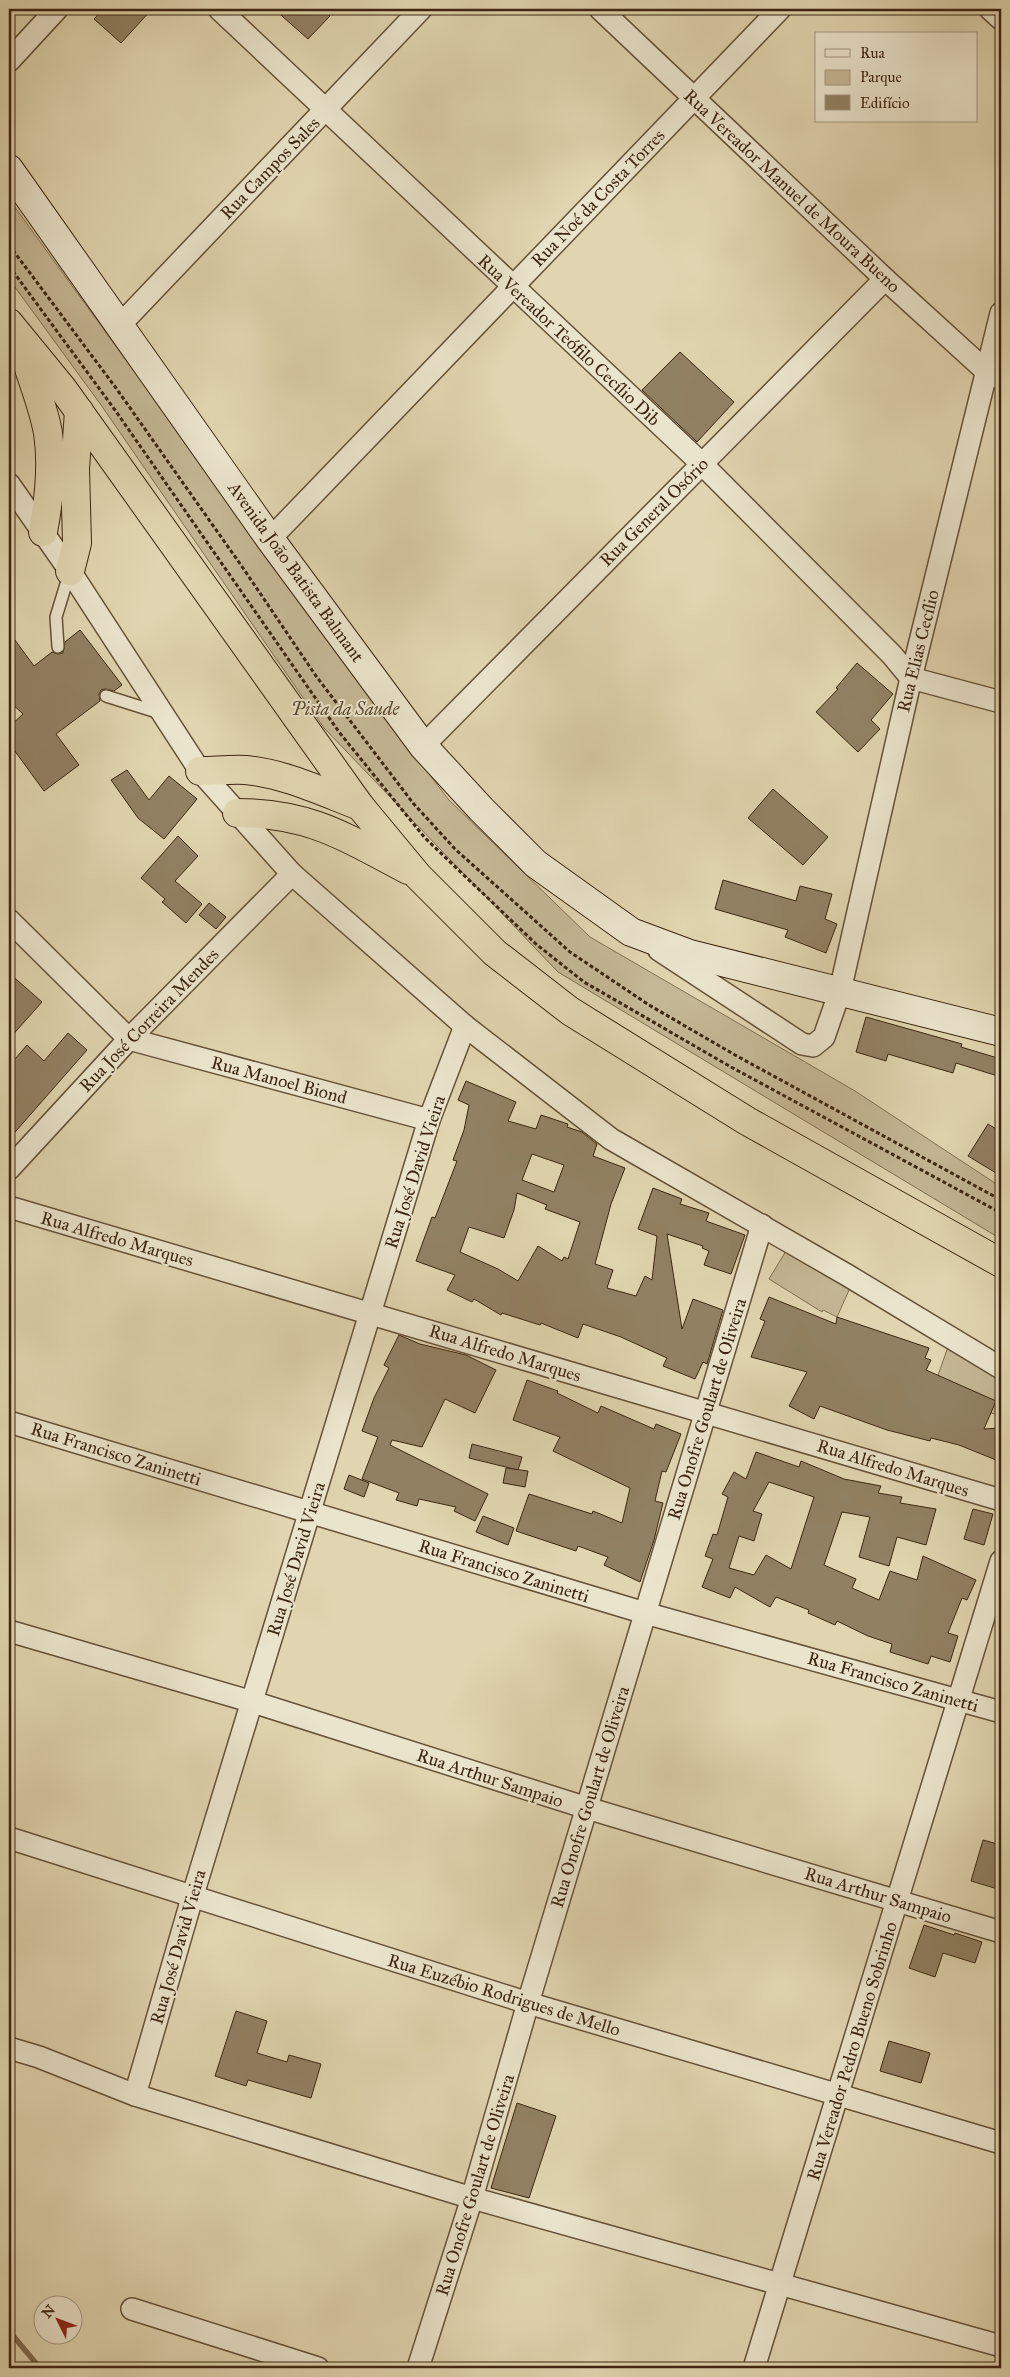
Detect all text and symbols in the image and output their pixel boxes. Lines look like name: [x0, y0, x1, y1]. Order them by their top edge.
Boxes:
legend: [815, 32, 978, 122]
text: Rua: [860, 44, 885, 62]
text: Parque: [860, 68, 902, 87]
street label: Rua Vereador Manuel de Moura Bueno: [679, 85, 905, 297]
text: Edifício: [860, 94, 910, 112]
street label: Rua Campos Sales: [216, 112, 324, 224]
street label: Rua Noé da Costa Torres: [527, 125, 669, 271]
street label: Rua Vereador Teófilo Cecílio Dib: [473, 250, 665, 431]
street label: Rua General Osório: [595, 453, 713, 571]
street label: Avenida João Batista Balmant: [222, 477, 369, 668]
street label: Rua Elias Cecílio: [892, 587, 944, 715]
park label: Pista da Saude: [291, 698, 400, 720]
street label: Rua José Correira Mendes: [74, 943, 224, 1097]
street label: Rua Manoel Biond: [209, 1051, 349, 1109]
street label: Rua José David Vieira: [380, 1092, 451, 1252]
street label: Rua Alfredo Marques: [38, 1207, 196, 1272]
street label: Rua Onofre Goulart de Oliveira: [663, 1295, 751, 1523]
street label: Rua Alfredo Marques: [426, 1319, 584, 1388]
street label: Rua Francisco Zaninetti: [28, 1418, 204, 1490]
street label: Rua Alfredo Marques: [814, 1434, 972, 1503]
street label: Rua José David Vieira: [262, 1479, 331, 1639]
street label: Rua Francisco Zaninetti: [416, 1535, 592, 1607]
street label: Rua Francisco Zaninetti: [805, 1647, 981, 1717]
street label: Rua Onofre Goulart de Oliveira: [546, 1683, 634, 1911]
street label: Rua Arthur Sampaio: [414, 1744, 566, 1812]
street label: Rua Arthur Sampaio: [802, 1862, 954, 1928]
street label: Rua José David Vieira: [145, 1867, 212, 2027]
street label: Rua Vereador Pedro Bueno Sobrinho: [802, 1919, 902, 2183]
street label: Rua Euzébio Rodrigues de Mello: [385, 1949, 623, 2042]
street label: Rua Onofre Goulart de Oliveira: [431, 2071, 519, 2299]
north arrow: [32, 2294, 82, 2344]
text: N: [38, 2301, 59, 2322]

